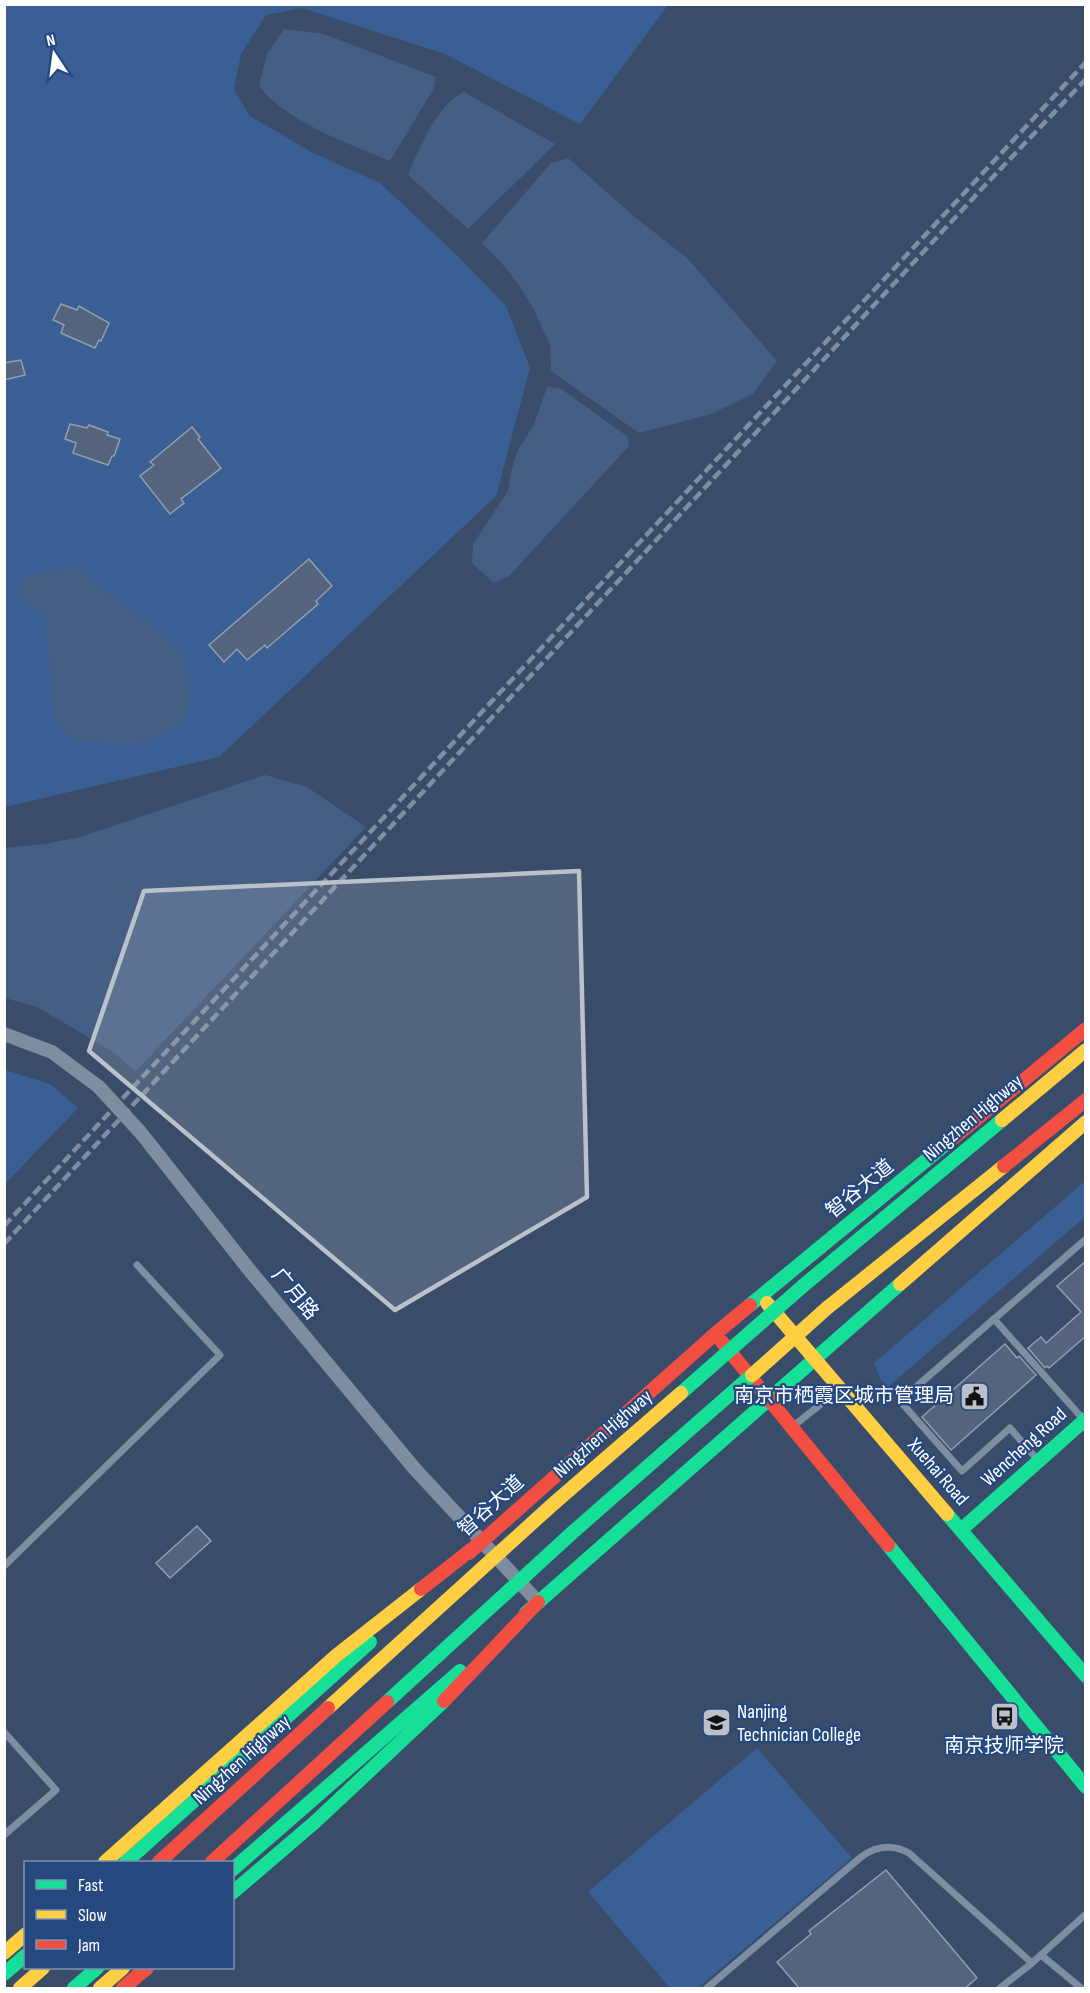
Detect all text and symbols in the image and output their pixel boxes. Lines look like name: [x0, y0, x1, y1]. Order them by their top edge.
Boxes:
north arrow: [24, 24, 84, 84]
text: N: [45, 31, 57, 51]
street label: Ningzhen Highway: [918, 1069, 1028, 1167]
street label: 智谷大道: [821, 1155, 899, 1223]
street label: 广月路: [267, 1263, 323, 1325]
public building icon: 南京市栖霞区城市管理局: [959, 1380, 991, 1412]
place label: 南京市栖霞区城市管理局: [734, 1384, 954, 1408]
street label: Ningzhen Highway: [549, 1385, 657, 1483]
street label: Wencheng Road: [976, 1402, 1072, 1492]
street label: Xuehai Road: [902, 1433, 974, 1511]
street label: 智谷大道: [453, 1470, 529, 1542]
place label: Nanjing Technician College: [737, 1700, 861, 1747]
bus stop icon: 南京技师学院: [988, 1700, 1020, 1732]
school or university icon: Nanjing Technician College: [700, 1707, 732, 1739]
street label: Ningzhen Highway: [188, 1710, 296, 1810]
place label: 南京技师学院: [944, 1734, 1064, 1758]
legend: [24, 1861, 234, 1969]
text: Fast: [78, 1875, 104, 1896]
text: Slow: [78, 1905, 107, 1926]
text: Jam: [77, 1935, 100, 1956]

